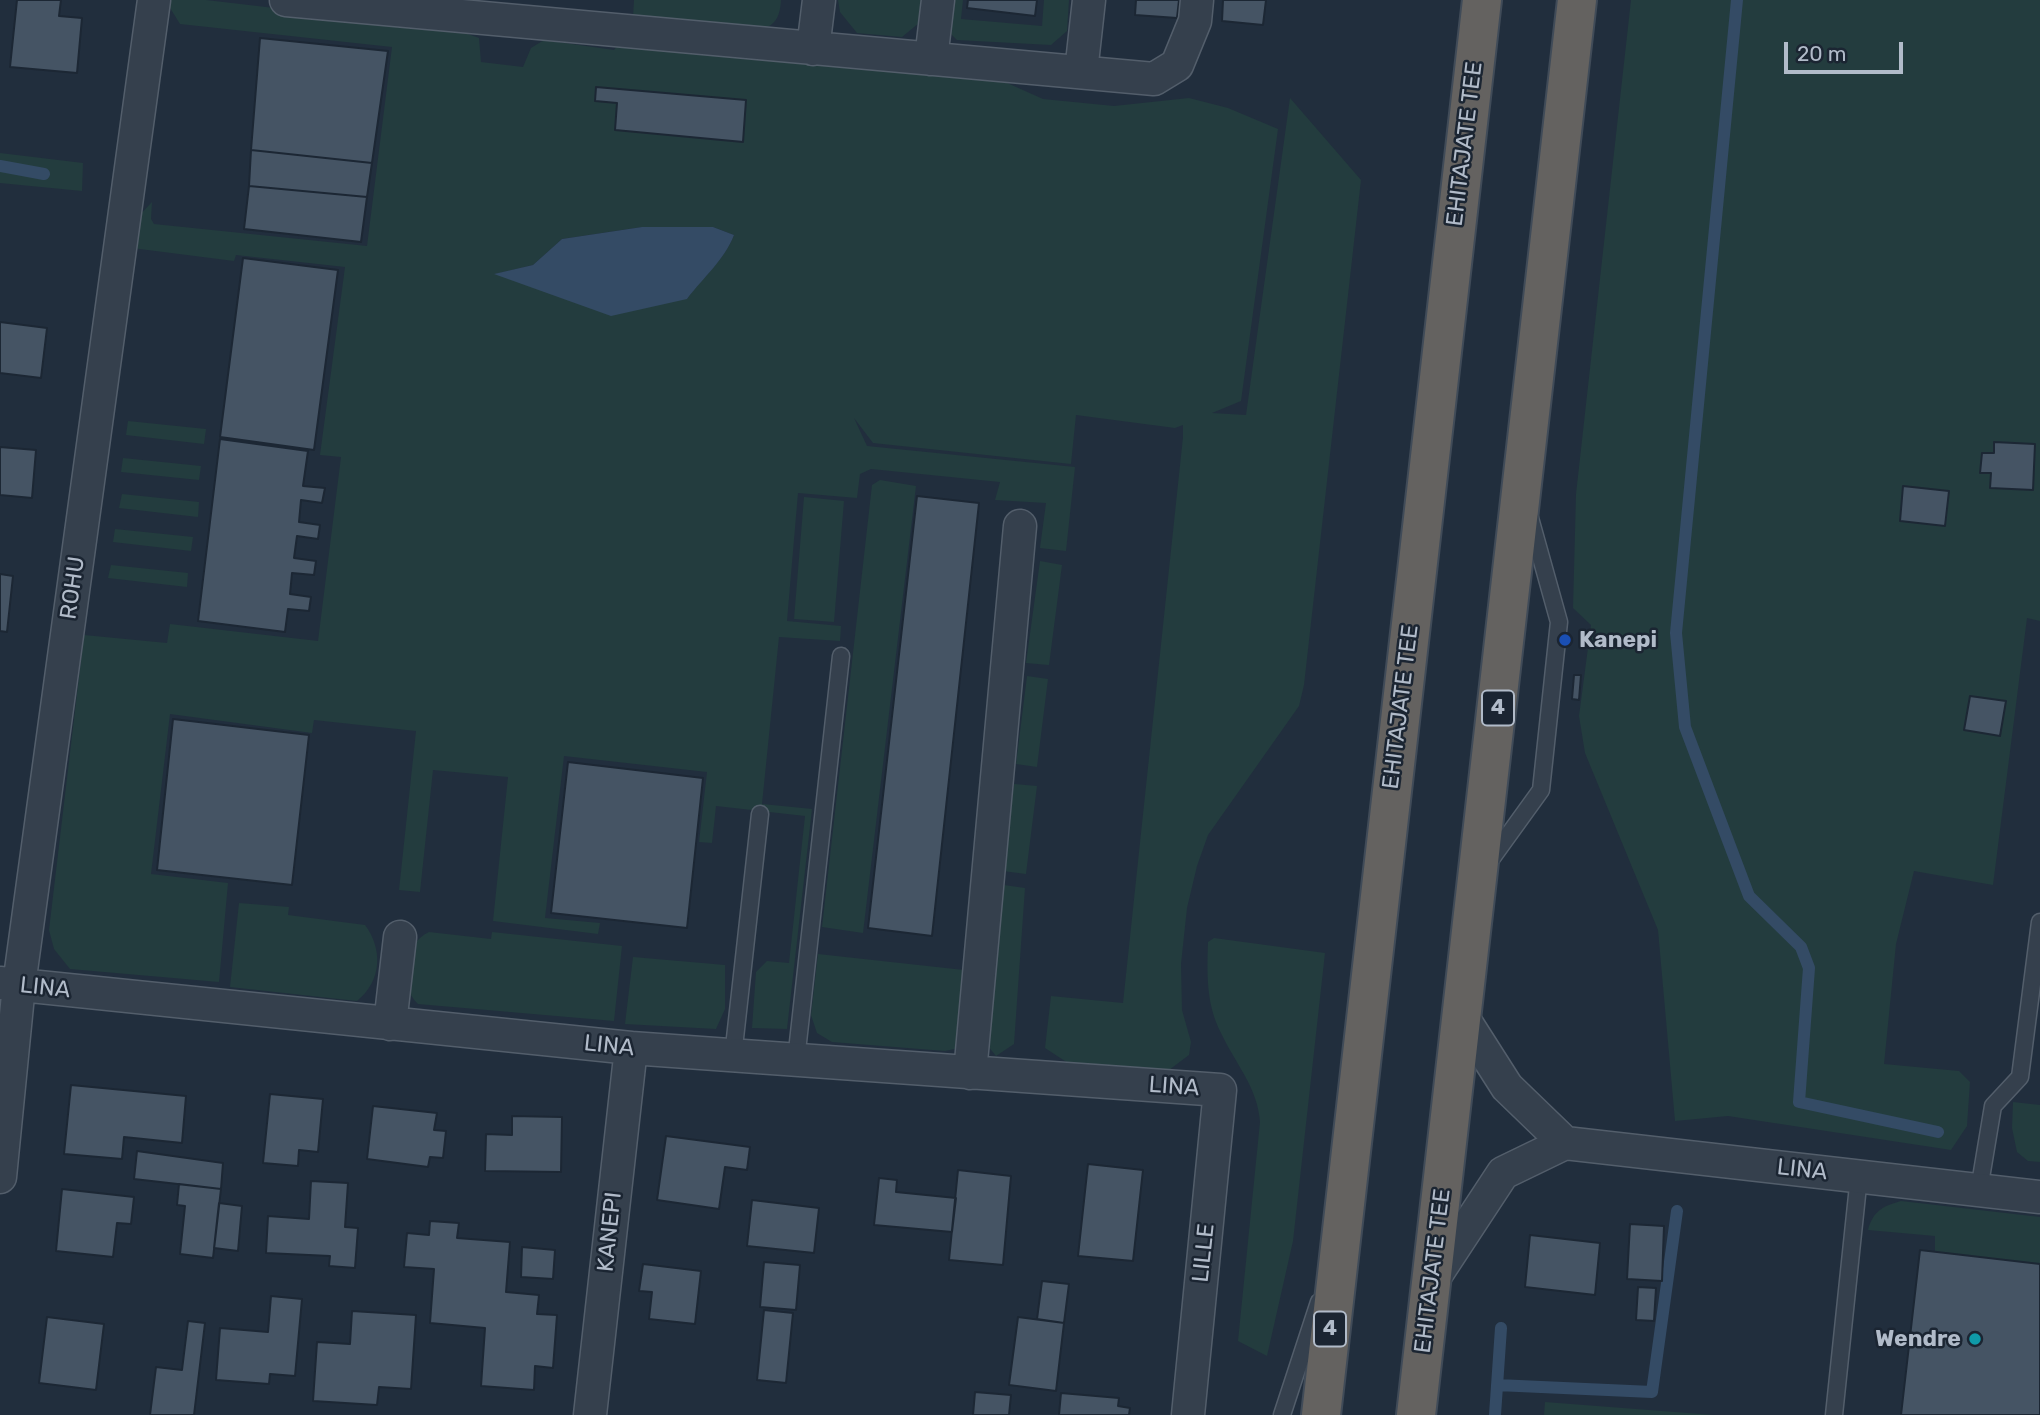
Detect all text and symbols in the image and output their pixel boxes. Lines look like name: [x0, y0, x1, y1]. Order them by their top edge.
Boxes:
scale bar: [1788, 28, 1907, 72]
text: 20 m: [1797, 41, 1846, 66]
street label: EHITAJATE TEE: [1441, 60, 1489, 228]
street label: ROHU: [55, 555, 91, 621]
street label: EHITAJATE TEE: [1377, 623, 1425, 791]
place label: Kanepi: [1579, 626, 1657, 654]
marker: Kanepi: [1557, 632, 1573, 648]
road number: 4: [1482, 690, 1514, 726]
street label: LINA: [18, 972, 72, 1004]
street label: LINA: [582, 1030, 636, 1062]
street label: LINA: [1148, 1071, 1200, 1103]
street label: LINA: [1775, 1154, 1829, 1186]
street label: EHITAJATE TEE: [1409, 1187, 1457, 1355]
street label: KANEPI: [592, 1191, 628, 1273]
street label: LILLE: [1187, 1222, 1221, 1284]
road number: 4: [1314, 1312, 1346, 1346]
place label: Wendre: [1875, 1325, 1961, 1353]
marker: Wendre: [1967, 1331, 1983, 1347]

